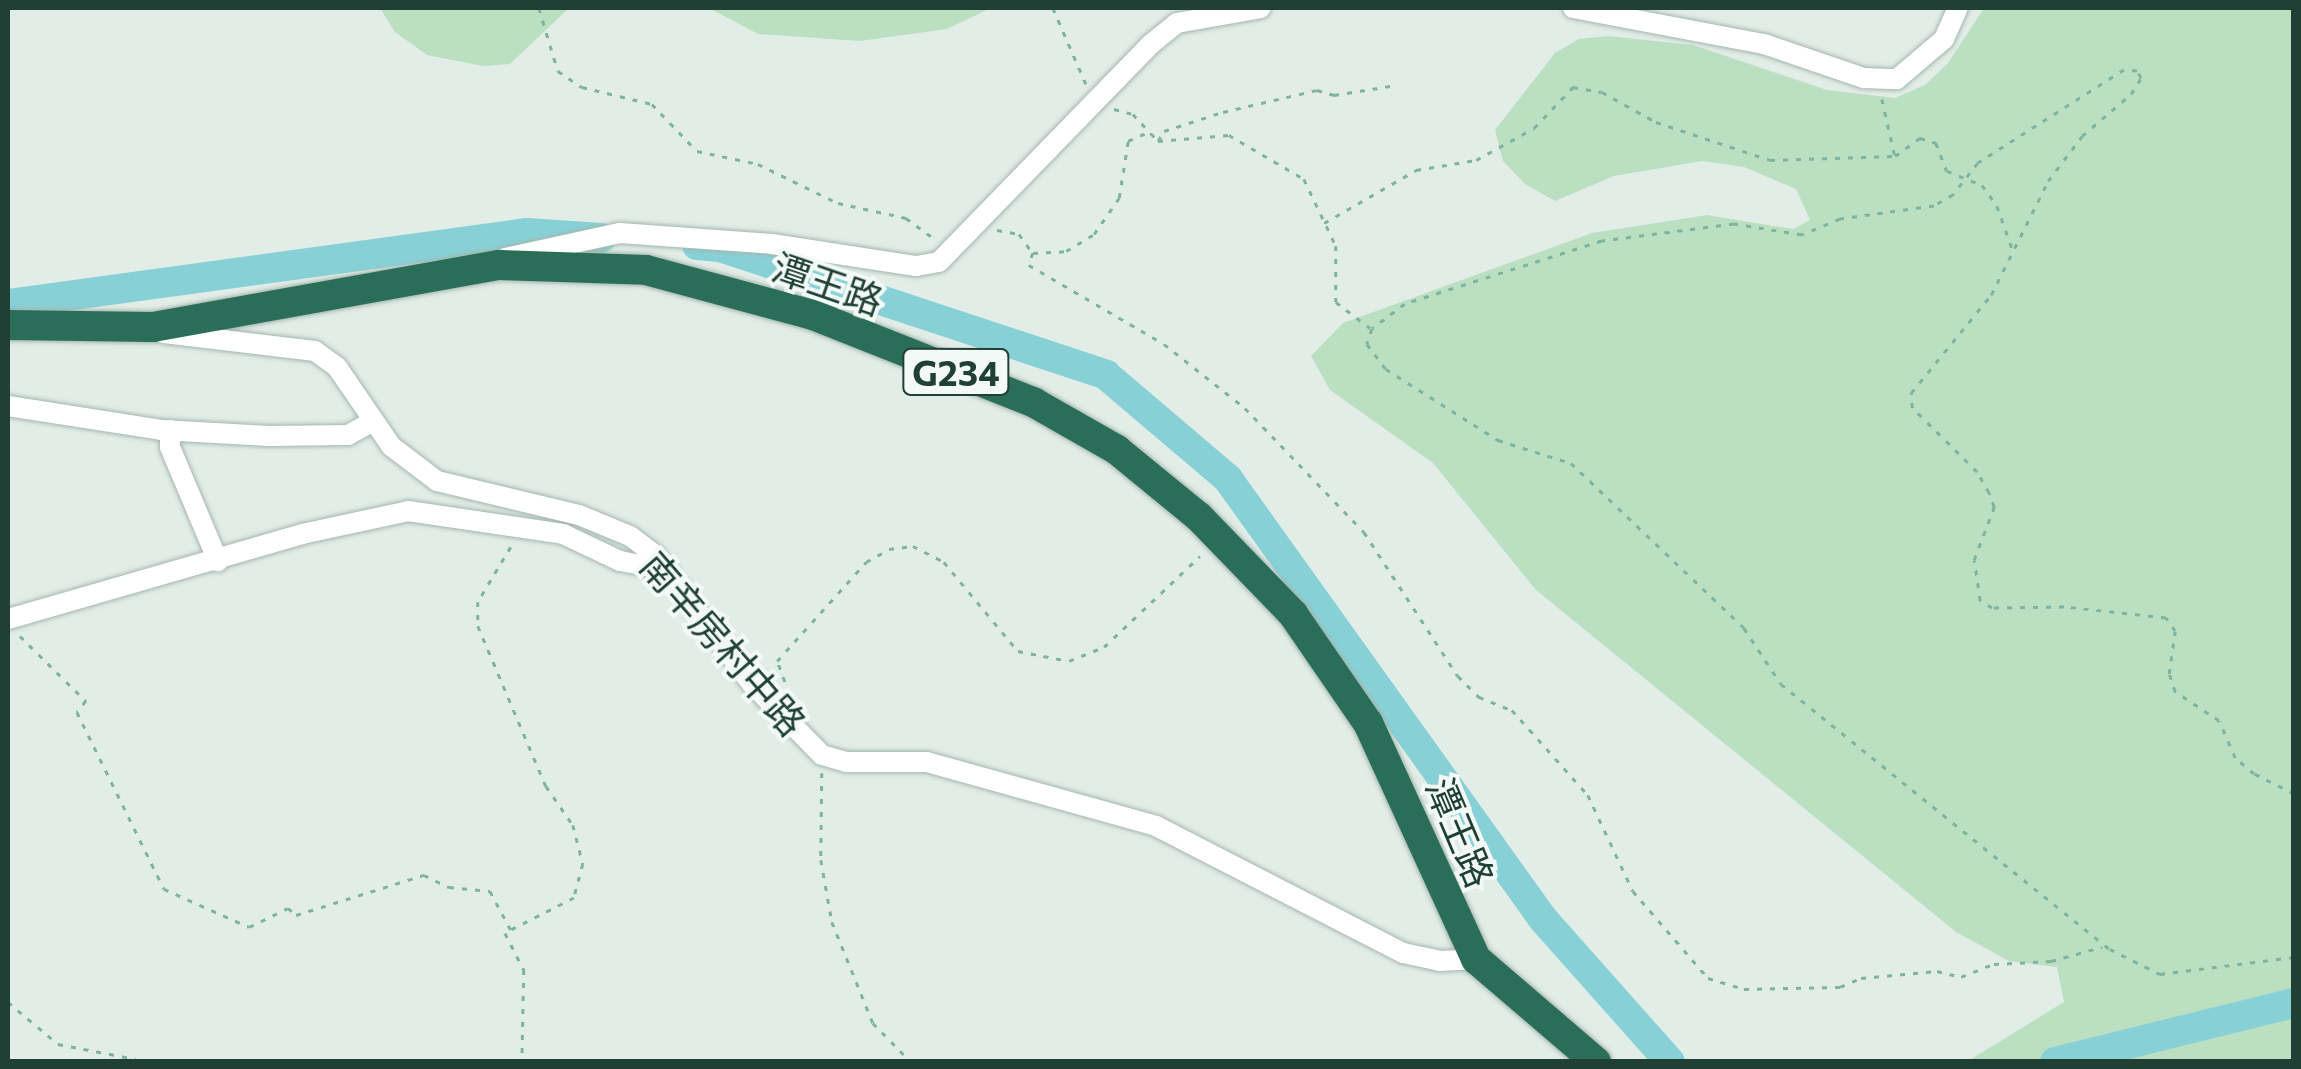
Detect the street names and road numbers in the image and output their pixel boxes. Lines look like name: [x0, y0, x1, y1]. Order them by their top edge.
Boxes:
street label: 潭王路: [767, 243, 889, 323]
road number: G234: [901, 342, 1011, 402]
street label: 南辛房村中路: [632, 542, 816, 744]
street label: 潭王路: [1418, 771, 1504, 893]

